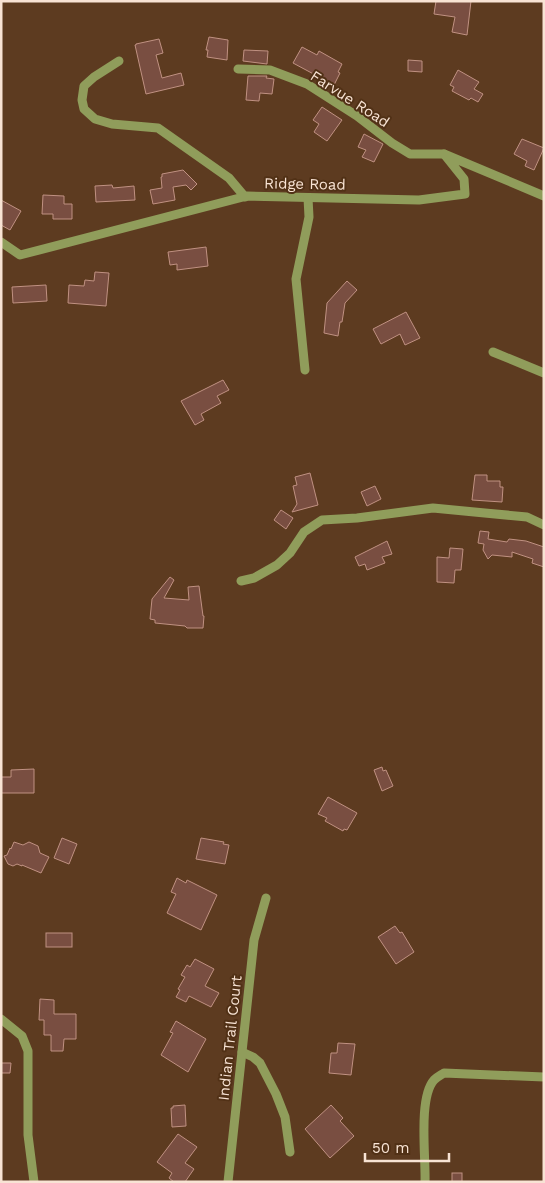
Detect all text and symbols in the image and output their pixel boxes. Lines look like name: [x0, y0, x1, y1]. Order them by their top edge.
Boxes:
street label: Farvue Road: [307, 67, 393, 131]
street label: Ridge Road: [264, 174, 346, 194]
street label: Indian Trail Court: [214, 974, 246, 1101]
scale bar: [365, 1130, 449, 1162]
text: 50 m: [372, 1139, 409, 1157]

